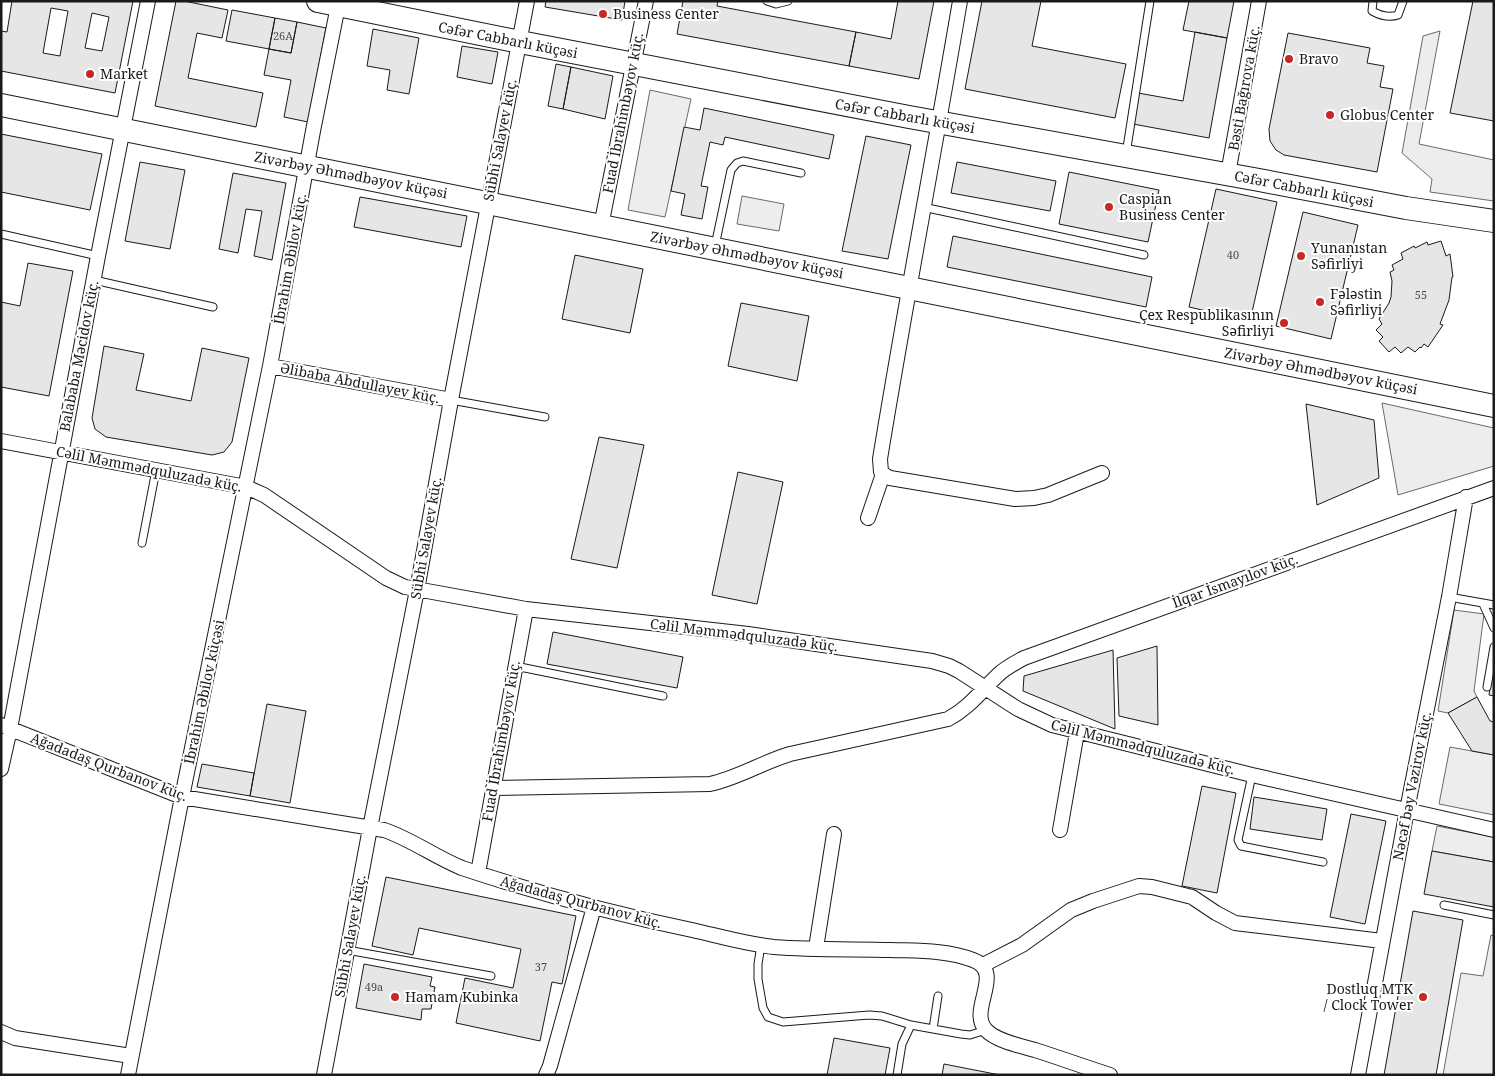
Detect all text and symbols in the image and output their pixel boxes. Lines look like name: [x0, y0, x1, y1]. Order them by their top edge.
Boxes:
place label: Business Center: [613, 4, 719, 23]
marker: Business Center: [597, 8, 609, 20]
street label: Cəfər Cabbarlı küçəsi: [437, 17, 580, 62]
street label: Bəsti Bağırova küç.: [1223, 24, 1264, 152]
house number: 26A: [273, 28, 293, 43]
street label: Fuad İbrahimbəyov küç.: [598, 31, 647, 195]
place label: Bravo: [1299, 49, 1339, 68]
marker: Bravo: [1283, 53, 1295, 65]
place label: Market: [100, 64, 148, 83]
marker: Market: [84, 68, 96, 80]
street label: Sübhi Salayev küç.: [478, 77, 521, 203]
street label: Cəfər Cabbarlı küçəsi: [834, 94, 977, 137]
place label: Globus Center: [1340, 105, 1434, 124]
marker: Globus Center: [1324, 109, 1336, 121]
street label: Zivərbəy Əhmədbəyov küçəsi: [253, 146, 450, 203]
street label: Cəfər Cabbarlı küçəsi: [1233, 166, 1376, 211]
place label: Caspian Business Center: [1119, 189, 1225, 224]
street label: İbrahim Əbilov küç.: [269, 192, 310, 326]
marker: Caspian Business Center: [1103, 201, 1115, 213]
street label: Zivərbəy Əhmədbəyov küçəsi: [649, 226, 846, 283]
place label: Yunanıstan Səfirliyi: [1310, 238, 1387, 273]
house number: 40: [1227, 247, 1239, 262]
marker: Yunanıstan Səfirliyi: [1295, 250, 1307, 262]
street label: Balababa Məcidov küç.: [55, 279, 103, 433]
place label: Fələstin Səfirliyi: [1330, 284, 1383, 319]
house number: 55: [1415, 287, 1427, 302]
marker: Fələstin Səfirliyi: [1314, 296, 1326, 308]
place label: Çex Respublikasının Səfirliyi: [1139, 305, 1275, 340]
marker: Çex Respublikasının Səfirliyi: [1278, 317, 1290, 329]
street label: Zivərbəy Əhmədbəyov küçəsi: [1223, 342, 1420, 399]
street label: Əlibaba Abdullayev küç.: [279, 358, 441, 407]
street label: Cəlil Məmmədquluzadə küç.: [55, 441, 244, 496]
street label: Sübhi Salayev küç.: [405, 475, 446, 601]
street label: İlqar İsmayılov küç.: [1169, 549, 1300, 612]
street label: Cəlil Məmmədquluzadə küç.: [649, 614, 839, 655]
street label: İbrahim Əbilov küçəsi: [179, 617, 228, 766]
street label: Fuad İbrahimbəyov küç.: [477, 659, 524, 823]
street label: Nəcəf bəy Vəzirov küç.: [1388, 710, 1435, 862]
street label: Cəlil Məmmədquluzadə küç.: [1049, 714, 1237, 779]
street label: Ağadadaş Qurbanov küç.: [28, 728, 190, 805]
street label: Ağadadaş Qurbanov küç.: [498, 871, 664, 932]
street label: Sübhi Salayev küç.: [329, 873, 370, 999]
house number: 37: [535, 959, 547, 974]
house number: 49a: [365, 979, 383, 994]
place label: Dostluq MTK / Clock Tower: [1323, 979, 1413, 1014]
place label: Hamam Kubinka: [405, 987, 519, 1006]
marker: Hamam Kubinka: [389, 991, 401, 1003]
marker: Dostluq MTK / Clock Tower: [1417, 991, 1429, 1003]

